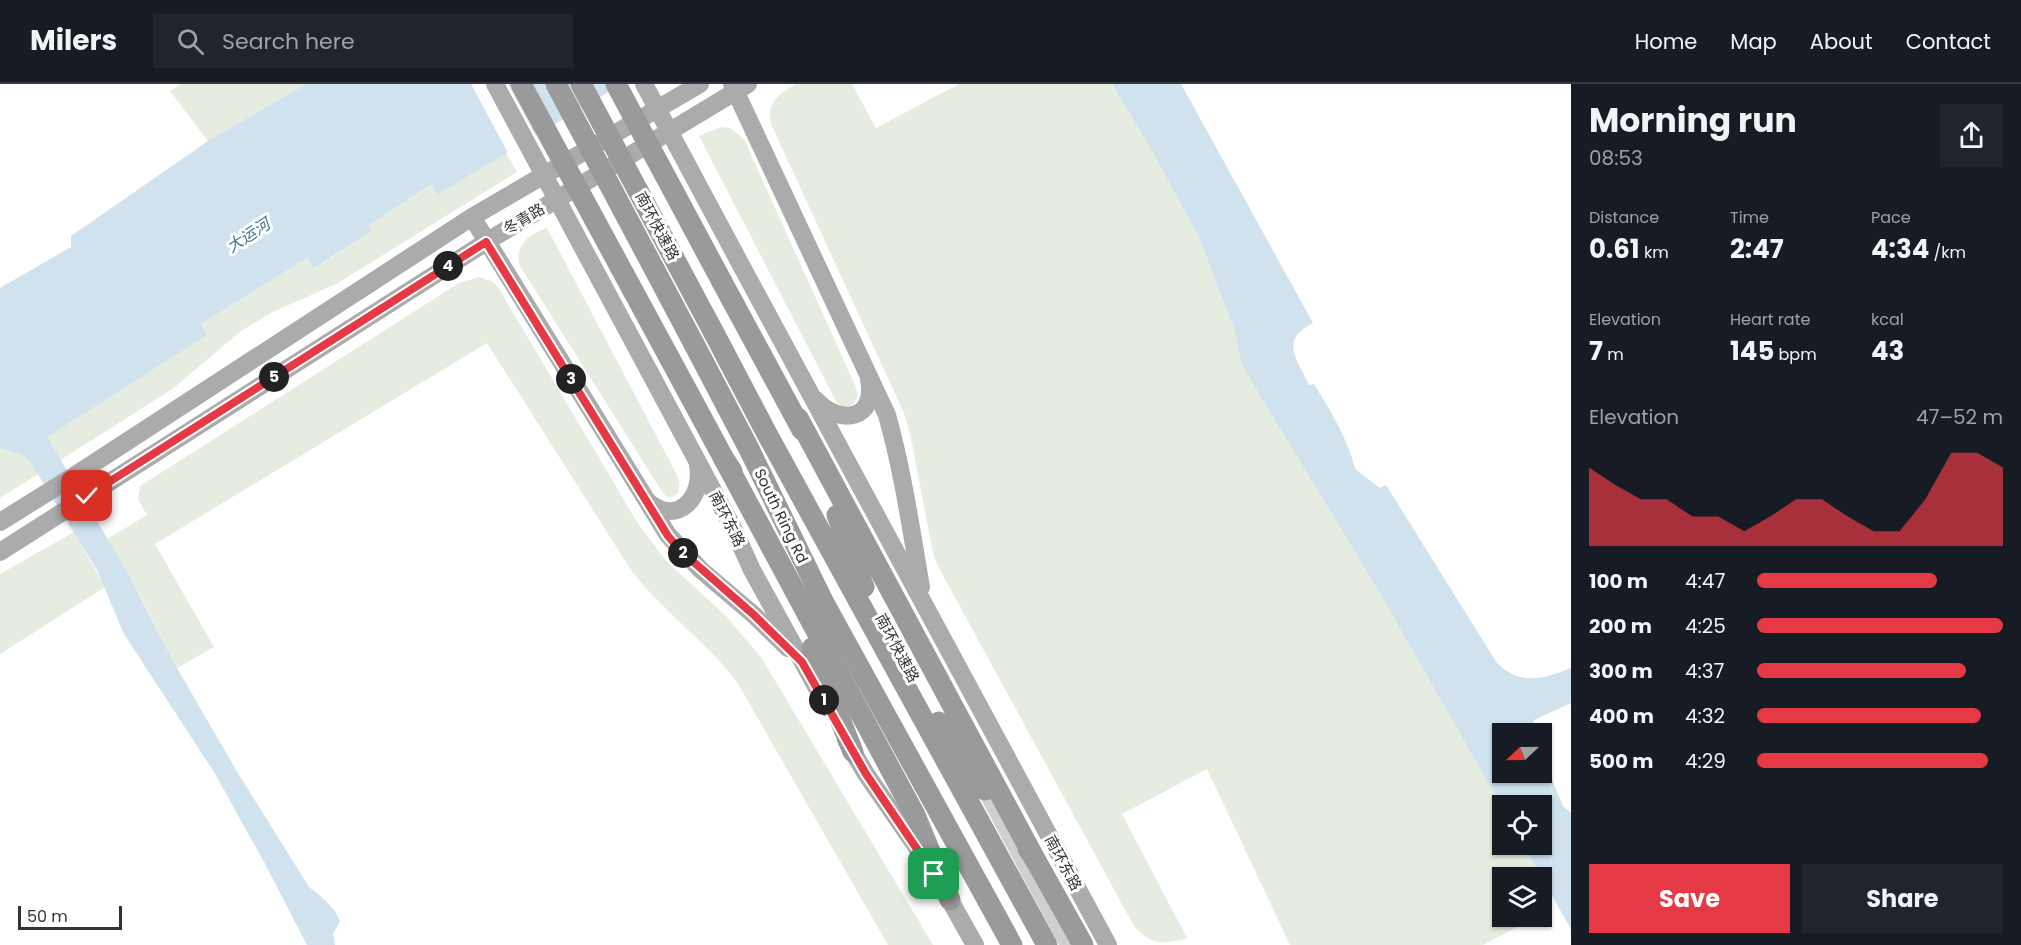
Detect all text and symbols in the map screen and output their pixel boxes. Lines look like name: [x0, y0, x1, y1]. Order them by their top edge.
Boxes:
search box: [153, 14, 573, 68]
text: Milers: [30, 21, 117, 60]
icon: search: [174, 25, 207, 58]
text: Search here: [222, 26, 355, 57]
text: Home: [1635, 27, 1697, 56]
text: Map: [1730, 27, 1777, 56]
text: About: [1810, 27, 1873, 56]
text: Contact: [1906, 27, 1991, 56]
text: Morning run: [1589, 97, 1797, 144]
button: share: [1940, 104, 2003, 167]
text: 08:53: [1589, 144, 1643, 172]
street label: 南环快速路: [631, 188, 684, 264]
street label: 冬青路: [499, 198, 548, 239]
text: Distance: [1589, 206, 1659, 229]
text: Time: [1730, 206, 1769, 229]
text: Pace: [1871, 206, 1911, 229]
water label: 大运河: [222, 211, 277, 258]
text: 0.61: [1589, 231, 1640, 267]
text: 2:47: [1730, 231, 1784, 267]
text: 4:34: [1871, 231, 1929, 267]
text: km: [1640, 241, 1669, 264]
text: /km: [1929, 241, 1966, 264]
pin: 4: [433, 251, 463, 281]
text: 4: [443, 254, 453, 277]
text: Elevation: [1589, 308, 1661, 331]
text: Heart rate: [1730, 308, 1810, 331]
text: kcal: [1871, 308, 1904, 331]
text: 7: [1589, 333, 1603, 369]
text: 145: [1730, 333, 1774, 369]
text: 43: [1871, 333, 1904, 369]
text: m: [1603, 343, 1624, 366]
text: bpm: [1774, 343, 1817, 366]
pin: 5: [259, 362, 289, 392]
pin: 3: [556, 364, 586, 394]
text: 5: [269, 365, 279, 388]
text: 3: [566, 367, 576, 390]
text: Elevation: [1589, 403, 1679, 431]
text: 47–52 m: [1916, 403, 2003, 431]
street label: South Ring Rd: [749, 465, 813, 567]
pin: [61, 470, 112, 521]
icon: check: [70, 479, 103, 512]
street label: 南环东路: [704, 487, 750, 550]
pin: 2: [668, 538, 698, 568]
text: 2: [678, 541, 688, 564]
text: 100 m: [1589, 567, 1648, 595]
text: 4:47: [1685, 567, 1725, 595]
street label: 南环快速路: [871, 610, 924, 686]
text: 200 m: [1589, 612, 1652, 640]
text: 4:25: [1685, 612, 1726, 640]
text: 300 m: [1589, 657, 1653, 685]
text: 4:37: [1685, 657, 1725, 685]
pin: 1: [809, 685, 839, 715]
text: 1: [821, 688, 827, 711]
text: 400 m: [1589, 702, 1654, 730]
text: 4:32: [1685, 702, 1725, 730]
north arrow: [1492, 723, 1552, 783]
map controls: [1492, 723, 1552, 927]
text: 500 m: [1589, 747, 1654, 775]
text: 4:29: [1685, 747, 1726, 775]
button: locate: [1492, 795, 1552, 855]
street label: 南环东路: [1040, 831, 1087, 894]
pin: [908, 848, 959, 899]
icon: arrive: [917, 857, 950, 890]
button: Save: [1589, 864, 1790, 933]
button: Share: [1802, 864, 2003, 933]
button: layers: [1492, 867, 1552, 927]
scale bar: [18, 903, 122, 930]
text: 50 m: [27, 905, 68, 928]

